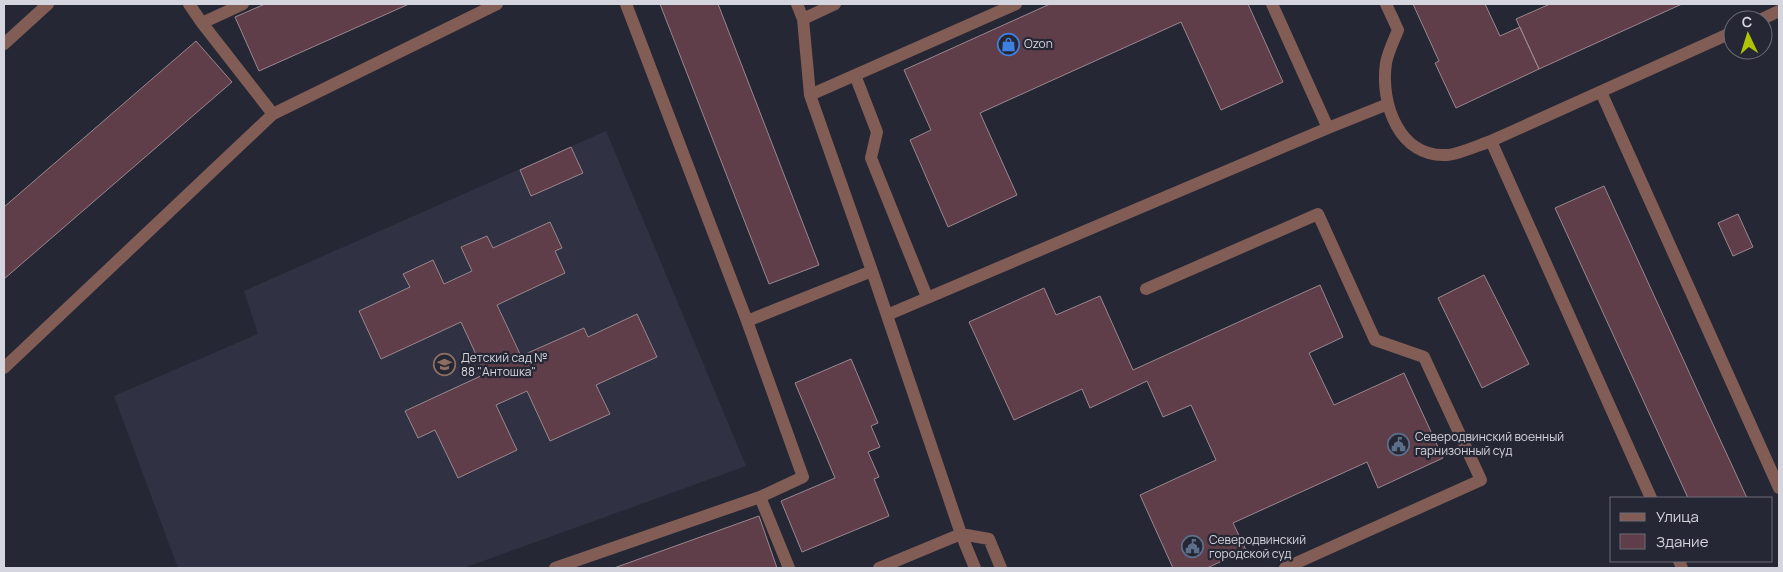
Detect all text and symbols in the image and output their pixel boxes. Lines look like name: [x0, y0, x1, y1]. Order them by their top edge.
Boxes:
north arrow: [1723, 10, 1773, 60]
text: С: [1741, 12, 1753, 31]
shop icon: Ozon: [996, 32, 1020, 56]
place label: Ozon: [1024, 35, 1053, 52]
place label: Детский сад № 88 "Антошка": [461, 349, 548, 380]
school or university icon: Детский сад № 88 "Антошка": [433, 353, 457, 377]
place label: Северодвинский военный гарнизонный суд: [1415, 428, 1564, 459]
public building icon: Северодвинский военный гарнизонный суд: [1387, 432, 1411, 456]
legend: [1610, 497, 1773, 562]
text: Улица: [1656, 506, 1699, 527]
place label: Северодвинский городской суд: [1209, 531, 1306, 562]
text: Здание: [1656, 531, 1709, 552]
public building icon: Северодвинский городской суд: [1181, 535, 1205, 559]

